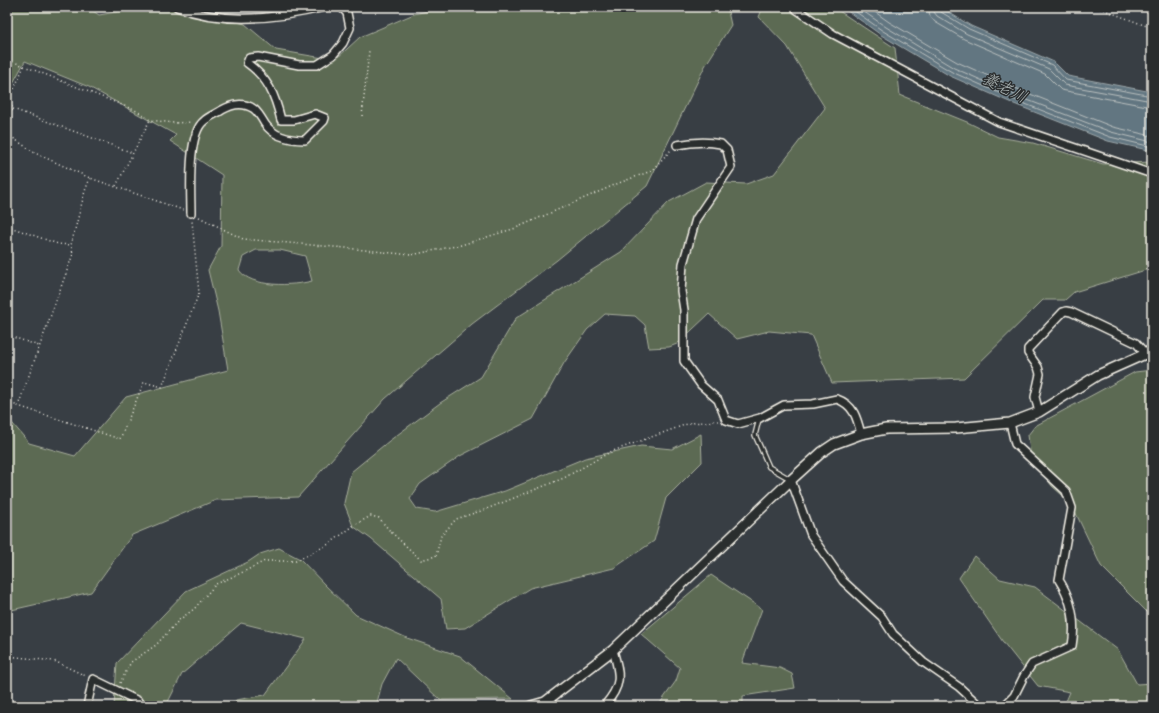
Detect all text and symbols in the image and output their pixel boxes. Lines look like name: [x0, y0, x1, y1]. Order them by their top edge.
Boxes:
water label: 養老川: [977, 68, 1030, 110]

